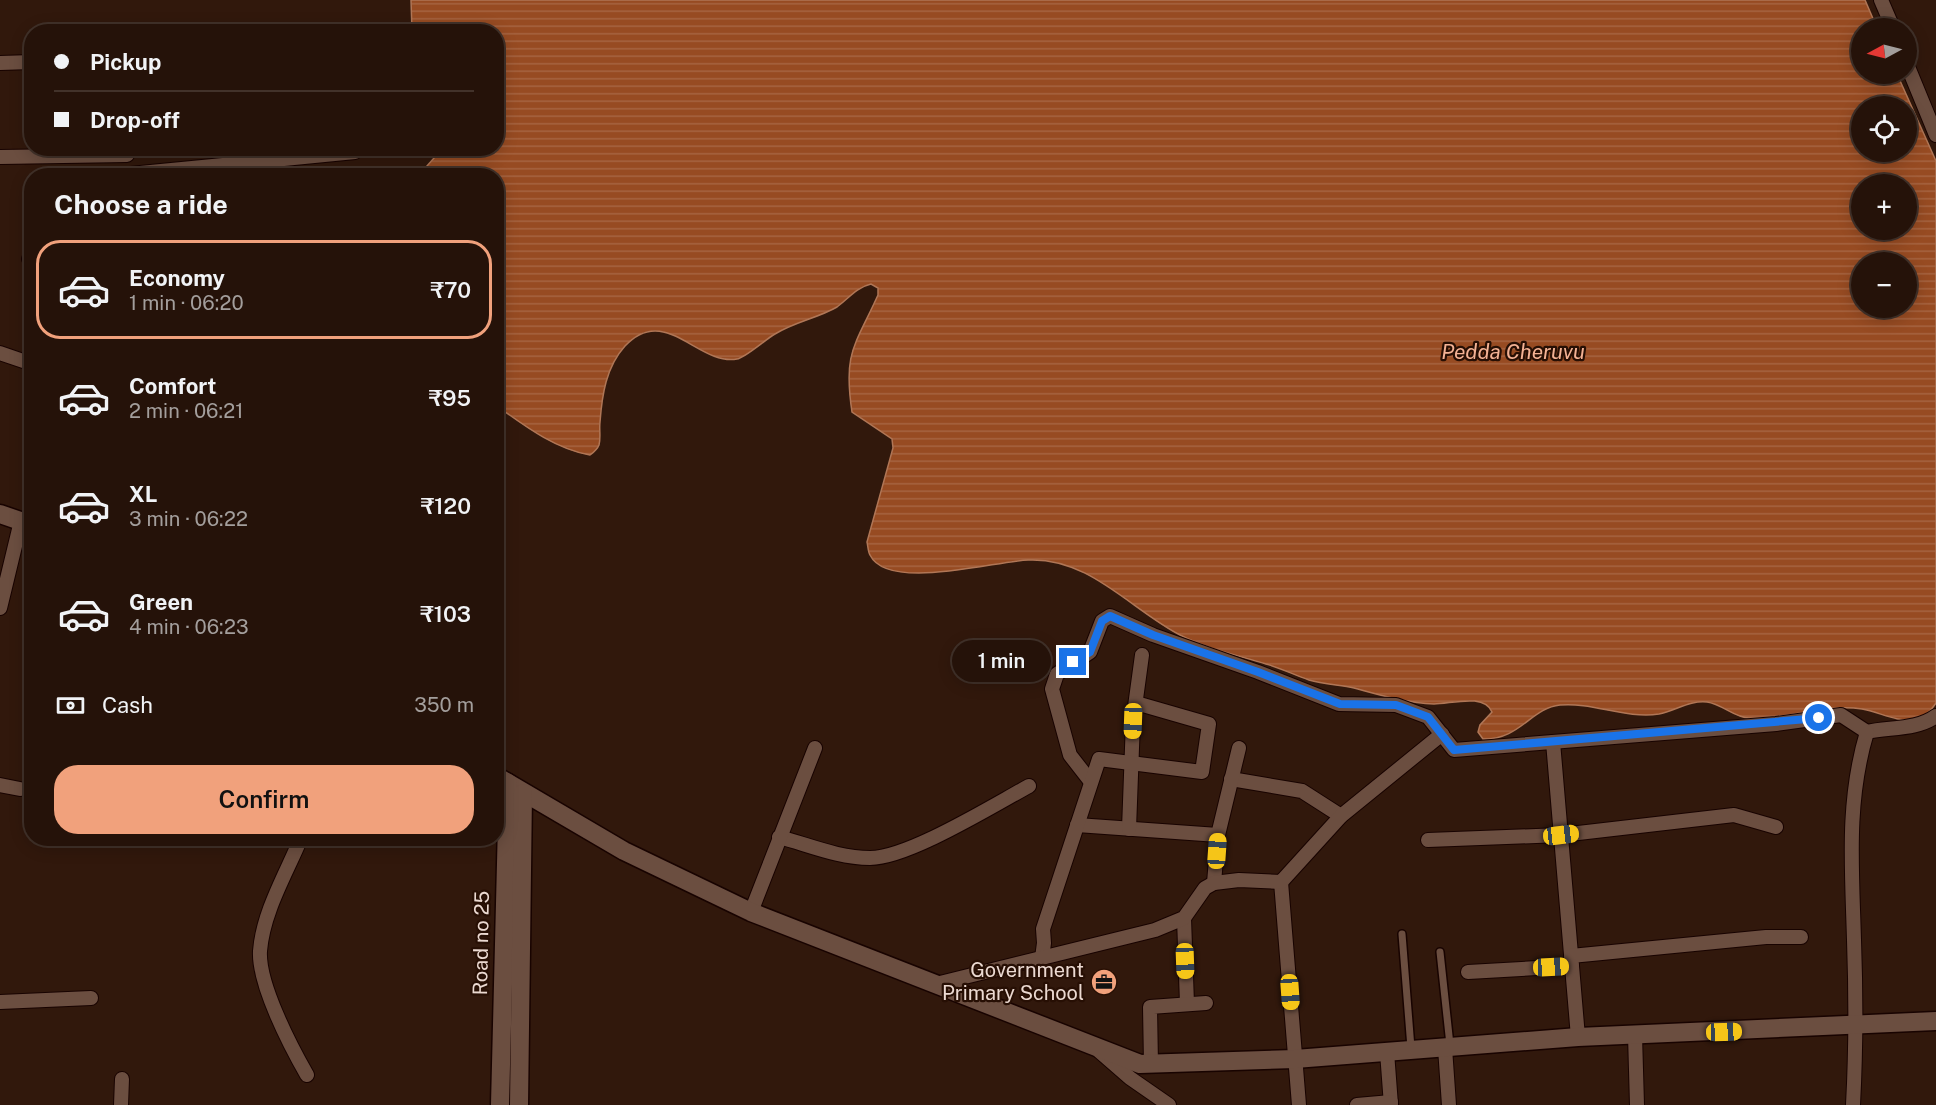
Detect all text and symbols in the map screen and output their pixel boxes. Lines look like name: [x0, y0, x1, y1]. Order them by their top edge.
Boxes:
north arrow: [1851, 18, 1917, 84]
map controls: [1851, 18, 1917, 318]
text: Pickup: [90, 49, 161, 75]
button: locate: [1851, 96, 1917, 162]
text: Drop-off: [90, 107, 180, 133]
button: +: [1851, 174, 1917, 240]
text: Choose a ride: [54, 188, 228, 220]
button: −: [1851, 252, 1917, 318]
icon: car: [57, 263, 111, 317]
text: Economy: [129, 265, 225, 291]
text: ₹70: [430, 277, 471, 303]
text: 1 min · 06:20: [129, 291, 244, 315]
water label: Pedda Cheruvu: [1441, 339, 1585, 364]
icon: car: [57, 371, 111, 425]
text: Comfort: [129, 373, 216, 399]
text: ₹95: [429, 385, 471, 411]
text: 2 min · 06:21: [129, 399, 243, 423]
icon: car: [57, 479, 111, 533]
text: XL: [129, 481, 157, 507]
text: ₹120: [421, 493, 471, 519]
text: 3 min · 06:22: [129, 507, 248, 531]
icon: car: [57, 587, 111, 641]
text: Green: [129, 589, 193, 615]
text: ₹103: [420, 601, 471, 627]
text: 4 min · 06:23: [129, 615, 249, 639]
callout: 1 min: [953, 641, 1052, 683]
route end: [1059, 648, 1086, 675]
text: 1 min: [978, 649, 1025, 673]
icon: cash: [54, 689, 87, 722]
text: Cash: [102, 692, 153, 718]
text: 350 m: [414, 693, 474, 717]
car: [1123, 703, 1143, 739]
route start: [1805, 704, 1832, 731]
button: Confirm: [54, 765, 474, 834]
car: [1542, 824, 1580, 846]
car: [1207, 832, 1227, 870]
street label: Road no 25: [468, 891, 494, 995]
car: [1175, 943, 1195, 979]
car: [1533, 957, 1569, 977]
place label: Government Primary School: [942, 958, 1084, 1005]
office icon: Government Primary School: [1089, 967, 1119, 997]
car: [1280, 973, 1300, 1011]
car: [1706, 1022, 1742, 1042]

